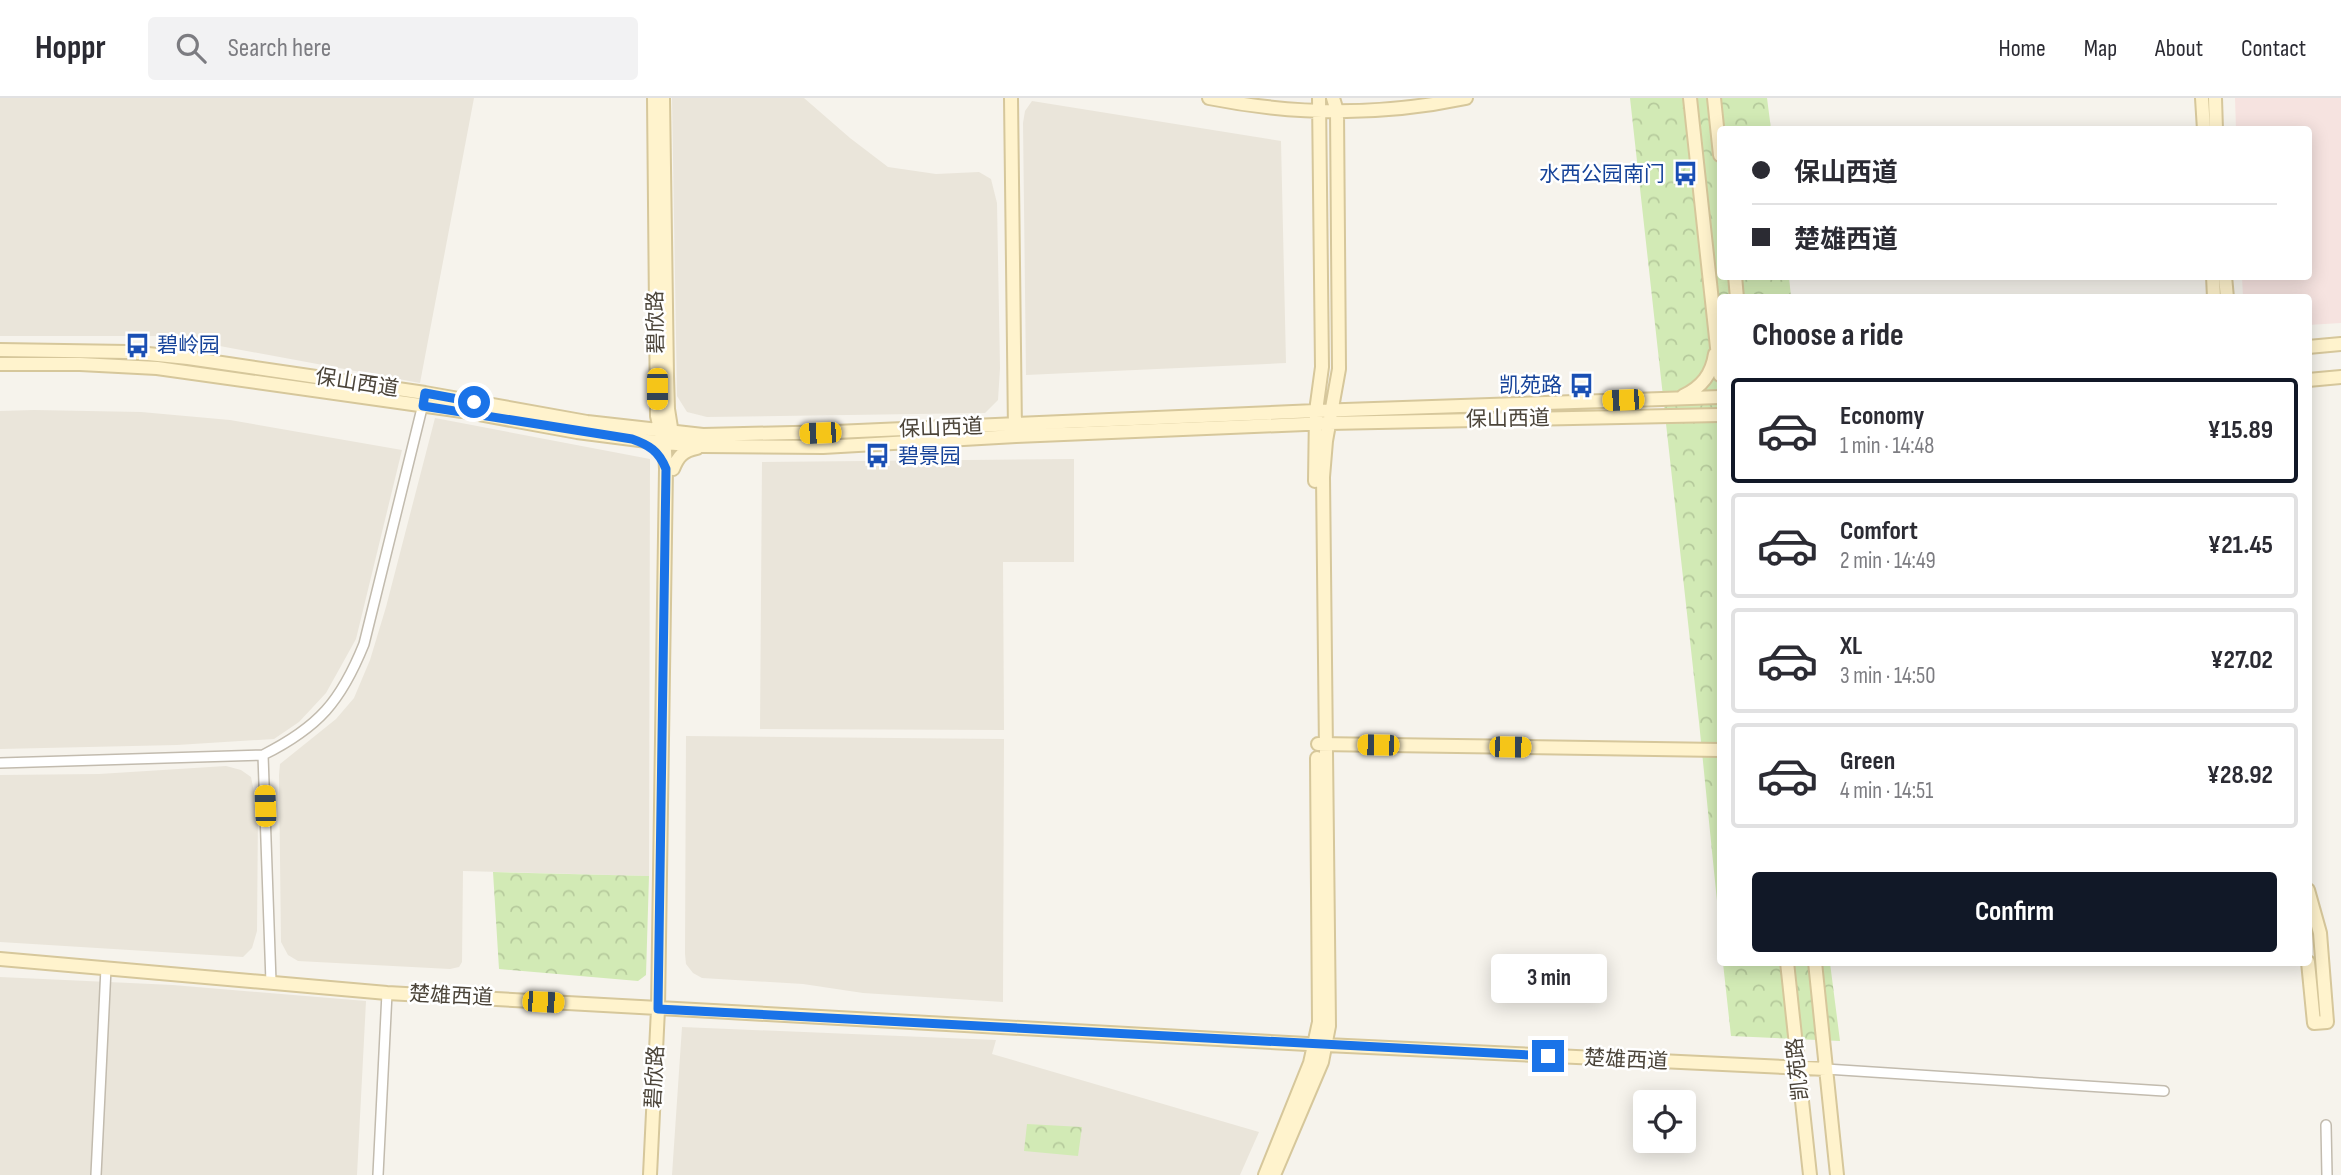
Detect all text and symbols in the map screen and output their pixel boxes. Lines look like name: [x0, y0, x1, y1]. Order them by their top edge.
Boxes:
search box: [148, 17, 638, 80]
text: Hoppr: [35, 28, 106, 68]
icon: search: [172, 29, 210, 67]
text: Search here: [228, 33, 331, 64]
text: Home: [1998, 34, 2046, 63]
text: Map: [2084, 34, 2117, 63]
text: About: [2155, 34, 2203, 63]
text: Contact: [2241, 34, 2306, 63]
text: 保山西道: [1794, 158, 1898, 189]
bus stop icon: 水西公园南门: [1671, 160, 1699, 188]
place label: 水西公园南门: [1539, 162, 1665, 187]
text: 楚雄西道: [1794, 225, 1898, 256]
street label: 碧欣路: [643, 290, 669, 354]
text: Choose a ride: [1752, 316, 1904, 355]
bus stop icon: 碧岭园: [123, 331, 151, 359]
place label: 碧岭园: [157, 333, 220, 358]
street label: 保山西道: [314, 364, 400, 402]
car: [647, 368, 668, 410]
bus stop icon: 凯苑路: [1568, 371, 1596, 399]
place label: 凯苑路: [1499, 373, 1562, 398]
route start: [458, 386, 490, 418]
car: [1602, 389, 1645, 411]
icon: car: [1756, 399, 1819, 462]
text: Economy: [1840, 401, 1924, 432]
street label: 保山西道: [1466, 406, 1550, 432]
street label: 保山西道: [899, 414, 983, 442]
text: ¥15.89: [2208, 415, 2273, 446]
car: [799, 422, 842, 444]
text: 1 min · 14:48: [1840, 432, 1934, 460]
bus stop icon: 碧景园: [864, 442, 892, 470]
place label: 碧景园: [898, 444, 961, 469]
icon: car: [1756, 514, 1819, 577]
text: Comfort: [1840, 516, 1918, 547]
text: ¥21.45: [2208, 530, 2273, 561]
text: 2 min · 14:49: [1840, 547, 1936, 575]
icon: car: [1756, 629, 1819, 692]
text: XL: [1840, 631, 1862, 662]
text: ¥27.02: [2210, 645, 2273, 676]
text: 3 min · 14:50: [1840, 662, 1936, 690]
car: [1357, 734, 1400, 756]
car: [1489, 736, 1532, 758]
icon: car: [1756, 744, 1819, 807]
text: Green: [1840, 746, 1895, 777]
text: ¥28.92: [2207, 760, 2273, 791]
text: 4 min · 14:51: [1840, 777, 1933, 805]
car: [254, 785, 277, 827]
button: Confirm: [1752, 872, 2277, 952]
callout: 3 min: [1490, 954, 1606, 1004]
text: 3 min: [1527, 964, 1571, 992]
street label: 楚雄西道: [408, 981, 494, 1011]
car: [522, 990, 565, 1014]
street label: 凯苑路: [1782, 1036, 1814, 1102]
route end: [1532, 1040, 1564, 1072]
street label: 碧欣路: [641, 1045, 669, 1109]
street label: 楚雄西道: [1583, 1045, 1669, 1075]
map controls: [1633, 1090, 1696, 1153]
button: locate: [1633, 1090, 1696, 1153]

